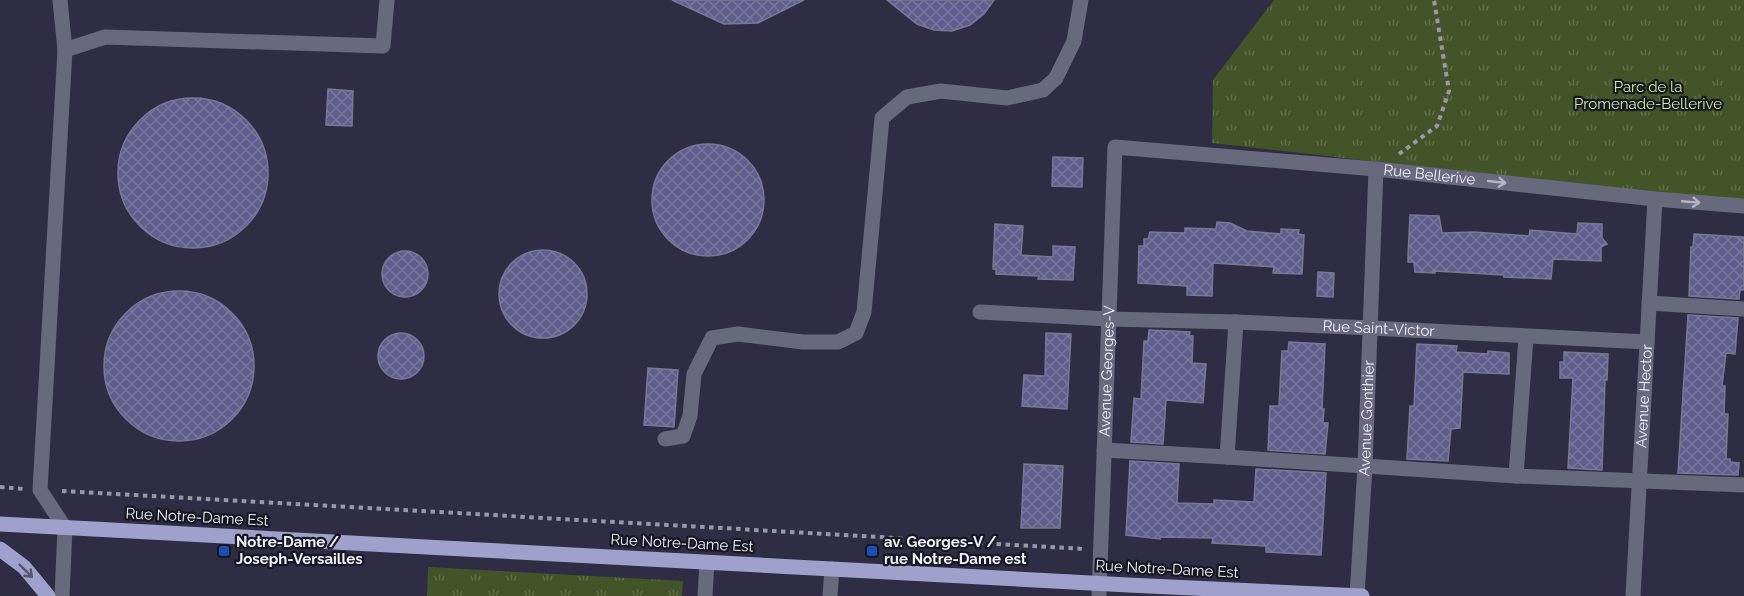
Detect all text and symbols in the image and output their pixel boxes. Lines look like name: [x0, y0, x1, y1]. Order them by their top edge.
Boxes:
park label: Parc de la Promenade-Bellerive: [1574, 78, 1722, 113]
street label: Rue Bellerive: [1383, 161, 1476, 189]
one-way arrow: [1486, 177, 1506, 188]
one-way arrow: [1680, 196, 1700, 207]
street label: Avenue Georges-V: [1096, 305, 1118, 437]
street label: Rue Saint-Victor: [1322, 317, 1436, 340]
street label: Avenue Hector: [1632, 343, 1656, 449]
street label: Avenue Gonthier: [1355, 359, 1378, 477]
street label: Rue Notre-Dame Est: [125, 504, 269, 530]
street label: Rue Notre-Dame Est: [610, 530, 754, 556]
place label: Notre-Dame / Joseph-Versailles: [236, 533, 363, 568]
place label: av. Georges-V / rue Notre-Dame est: [884, 533, 1027, 568]
marker: Notre-Dame / Joseph-Versailles: [217, 544, 231, 558]
marker: av. Georges-V / rue Notre-Dame est: [865, 544, 879, 558]
street label: Rue Notre-Dame Est: [1095, 556, 1239, 582]
one-way arrow: [19, 563, 33, 578]

